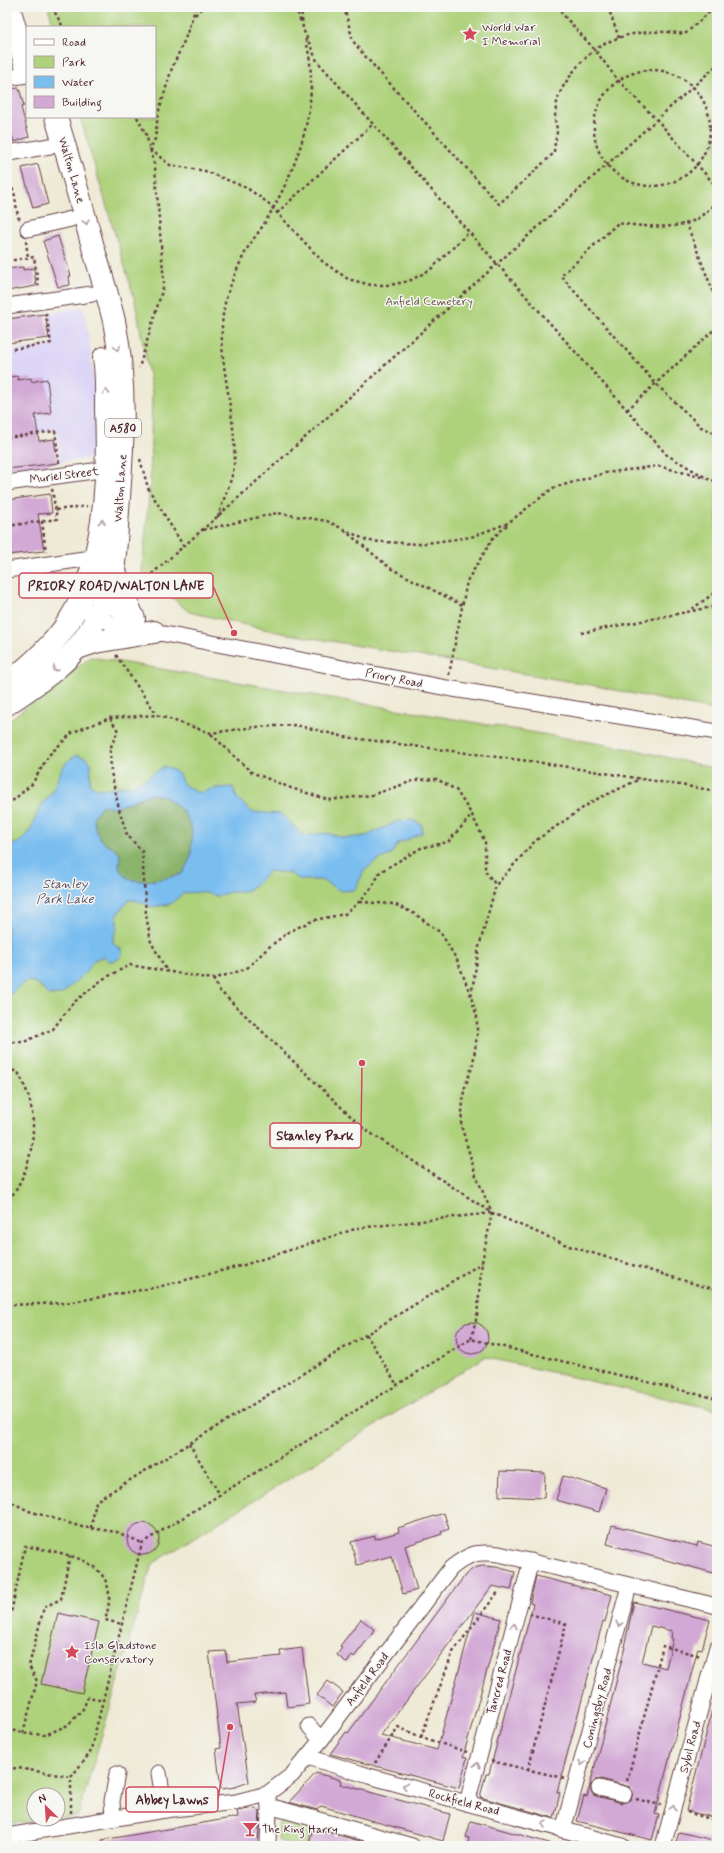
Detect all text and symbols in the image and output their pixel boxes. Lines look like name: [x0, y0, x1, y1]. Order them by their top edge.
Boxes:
place label: World War I Memorial: [482, 20, 541, 50]
place icon: World War I Memorial: [461, 25, 479, 43]
legend: [26, 26, 156, 118]
text: Road: [62, 35, 86, 51]
text: Park: [62, 55, 86, 71]
text: Water: [62, 75, 94, 91]
text: Building: [62, 95, 102, 112]
street label: Walton Lane: [54, 135, 88, 205]
one-way arrow: [81, 218, 90, 225]
park label: Anfield Cemetery: [385, 294, 473, 310]
one-way arrow: [112, 345, 121, 351]
one-way arrow: [102, 389, 110, 395]
road number: A580: [105, 419, 141, 437]
street label: Walton Lane: [111, 453, 131, 523]
street label: Muriel Street: [29, 464, 100, 488]
one-way arrow: [97, 519, 106, 525]
callout: PRIORY ROAD/WALTON LANE: [19, 573, 213, 598]
text: PRIORY ROAD/WALTON LANE: [28, 578, 205, 595]
one-way arrow: [52, 664, 60, 671]
street label: Priory Road: [364, 666, 424, 692]
water label: Stanley Park Lake: [36, 876, 95, 908]
callout: Stanley Park: [270, 1123, 361, 1148]
text: Stanley Park: [276, 1128, 354, 1145]
one-way arrow: [615, 1620, 624, 1627]
one-way arrow: [509, 1623, 518, 1630]
place label: Isla Gladstone Conservatory: [84, 1638, 156, 1668]
place icon: Isla Gladstone Conservatory: [63, 1643, 81, 1661]
street label: Tancred Road: [484, 1648, 516, 1717]
street label: Anfield Road: [343, 1650, 393, 1709]
street label: Coningsby Road: [580, 1666, 616, 1750]
street label: Sybil Road: [676, 1719, 706, 1775]
one-way arrow: [578, 1759, 587, 1766]
one-way arrow: [472, 1762, 480, 1768]
one-way arrow: [402, 1782, 409, 1791]
street label: Rockfield Road: [427, 1786, 501, 1820]
north arrow: [26, 1787, 66, 1827]
callout: Abbey Lawns: [126, 1787, 218, 1812]
text: N: [36, 1791, 48, 1807]
text: Abbey Lawns: [135, 1792, 209, 1809]
one-way arrow: [668, 1805, 677, 1812]
bar icon: The King Harry: [241, 1820, 259, 1838]
one-way arrow: [540, 1821, 547, 1829]
place label: The King Harry: [262, 1822, 338, 1839]

